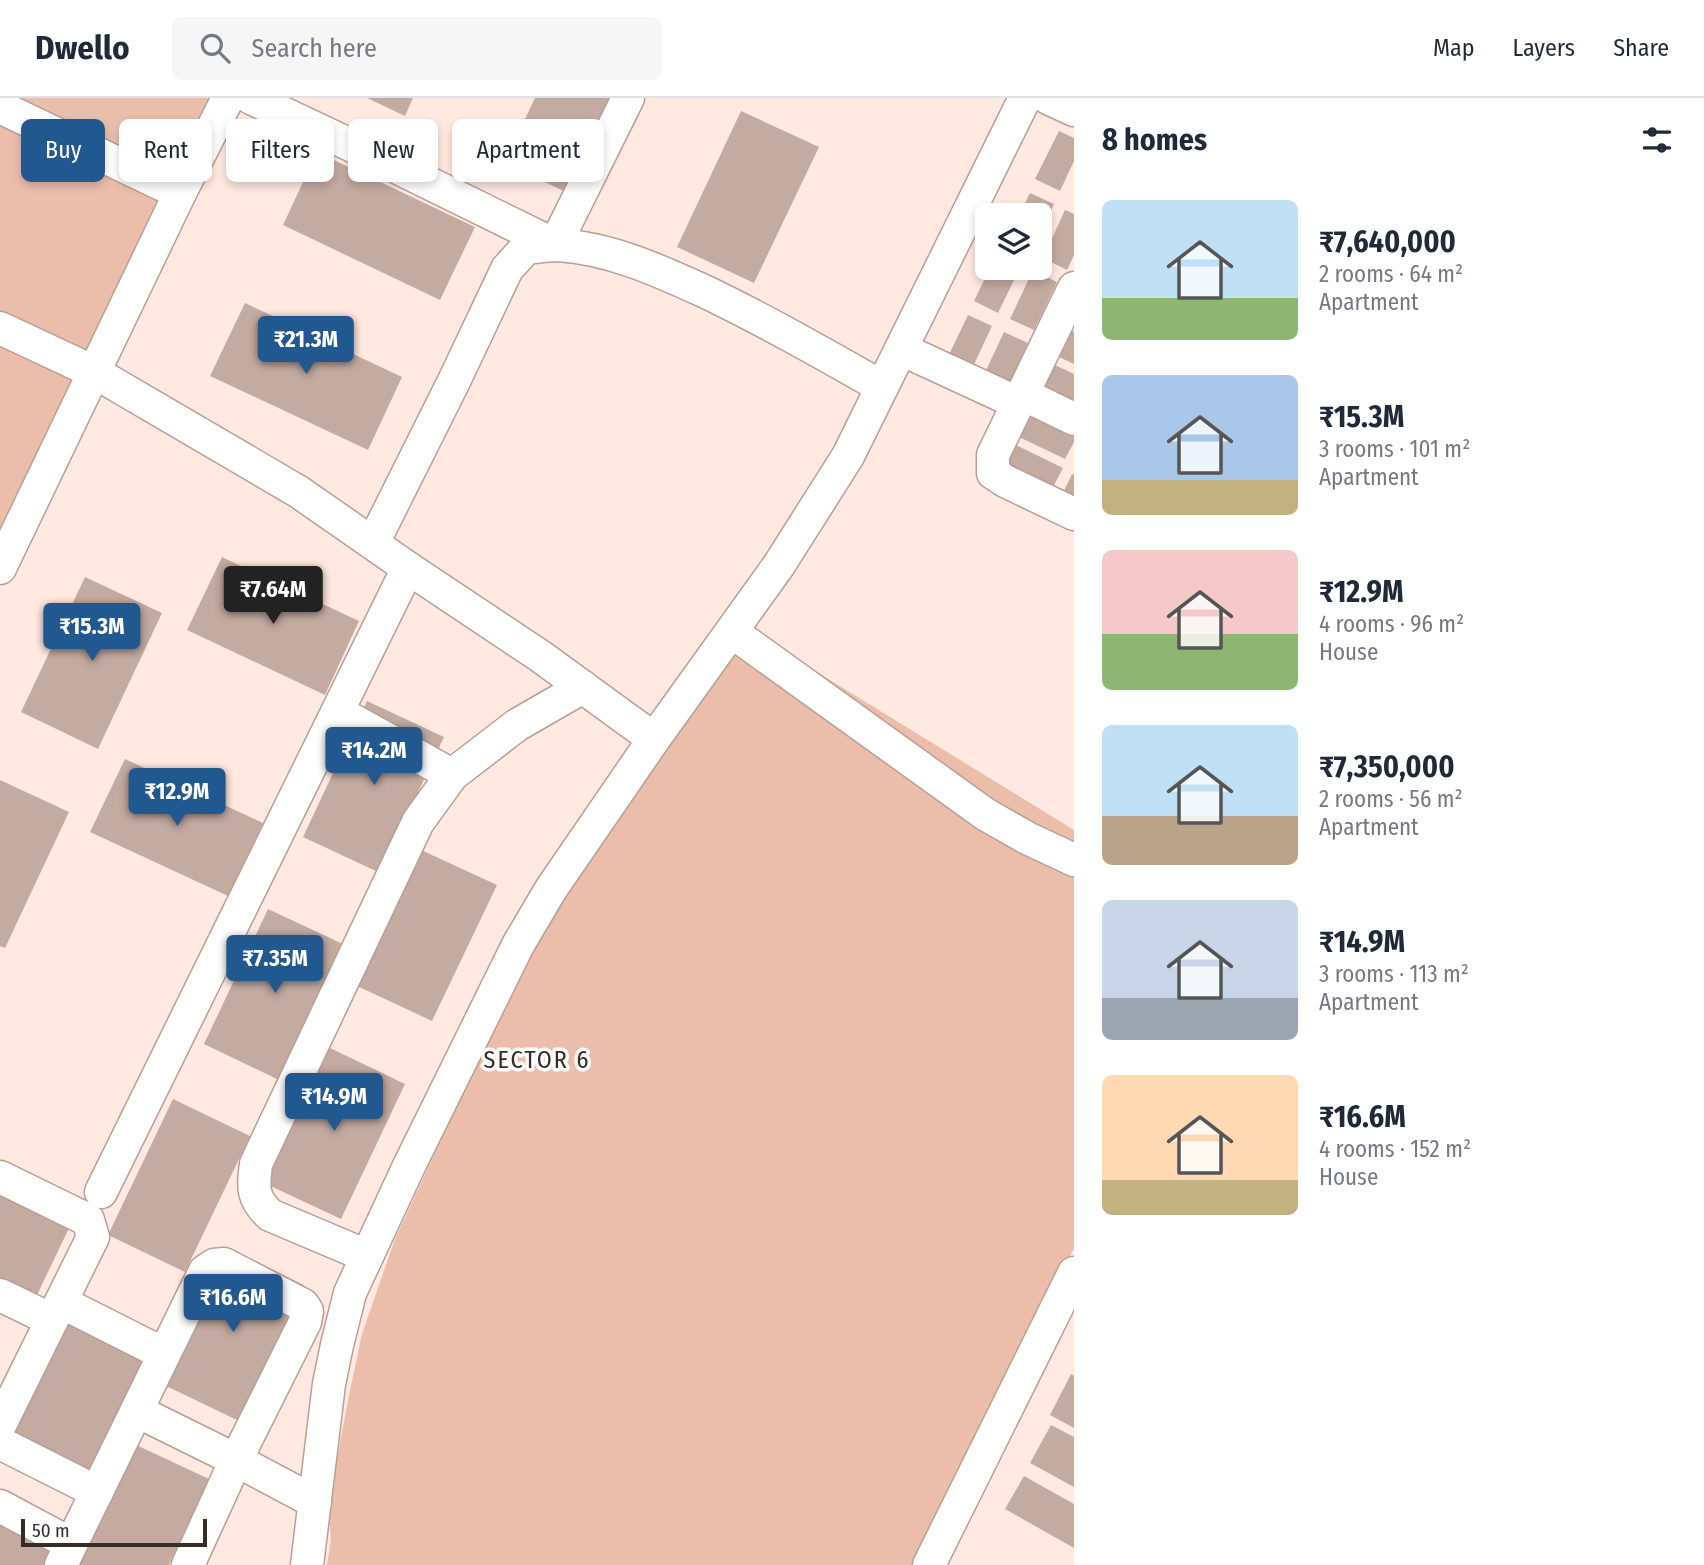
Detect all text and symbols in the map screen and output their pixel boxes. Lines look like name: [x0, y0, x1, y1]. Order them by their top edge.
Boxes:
search box: [172, 17, 662, 80]
text: Dwello: [35, 28, 130, 68]
icon: search: [196, 29, 234, 67]
text: Search here: [252, 33, 377, 64]
text: Map: [1433, 34, 1475, 62]
text: Layers: [1513, 34, 1575, 62]
text: Share: [1613, 34, 1669, 62]
chip: Buy: [21, 119, 105, 182]
chip: Rent: [119, 119, 212, 182]
chip: Filters: [226, 119, 334, 182]
chip: New: [348, 119, 438, 182]
chip: Apartment: [452, 119, 604, 182]
icon: filters: [1638, 121, 1676, 159]
text: 8 homes: [1102, 122, 1207, 158]
map controls: [975, 203, 1052, 280]
button: layers: [975, 203, 1052, 280]
text: ₹7,640,000: [1319, 224, 1456, 260]
icon: home: [1158, 228, 1242, 312]
text: 2 rooms · 64 m²: [1319, 260, 1463, 288]
text: Apartment: [1319, 288, 1419, 316]
pin: ₹21.3M: [249, 316, 363, 376]
text: ₹21.3M: [274, 325, 338, 353]
text: ₹15.3M: [1319, 399, 1404, 435]
icon: home: [1158, 403, 1242, 487]
text: 3 rooms · 101 m²: [1319, 435, 1470, 463]
text: Apartment: [1319, 463, 1419, 491]
pin: ₹7.64M: [216, 566, 330, 626]
text: ₹12.9M: [1319, 574, 1404, 610]
text: ₹7.64M: [240, 575, 306, 603]
icon: home: [1158, 578, 1242, 662]
pin: ₹15.3M: [35, 603, 149, 663]
text: 4 rooms · 96 m²: [1319, 610, 1464, 638]
text: ₹15.3M: [59, 612, 125, 640]
text: House: [1319, 638, 1378, 666]
pin: ₹14.2M: [317, 728, 431, 787]
text: ₹14.2M: [341, 736, 407, 764]
text: ₹7,350,000: [1319, 749, 1455, 785]
icon: home: [1158, 753, 1242, 837]
pin: ₹12.9M: [120, 768, 234, 828]
text: ₹12.9M: [145, 777, 209, 805]
text: 2 rooms · 56 m²: [1319, 785, 1463, 813]
text: Apartment: [1319, 813, 1419, 841]
text: ₹14.9M: [1319, 924, 1405, 960]
icon: home: [1158, 928, 1242, 1012]
pin: ₹7.35M: [218, 936, 332, 995]
text: ₹7.35M: [242, 944, 308, 972]
text: 3 rooms · 113 m²: [1319, 960, 1469, 988]
text: Apartment: [1319, 988, 1419, 1016]
district label: SECTOR 6: [484, 1046, 590, 1074]
pin: ₹14.9M: [277, 1074, 391, 1133]
text: ₹14.9M: [301, 1082, 367, 1110]
text: ₹16.6M: [1319, 1099, 1406, 1135]
icon: home: [1158, 1103, 1242, 1187]
text: 4 rooms · 152 m²: [1319, 1135, 1471, 1163]
text: House: [1319, 1163, 1378, 1191]
pin: ₹16.6M: [176, 1274, 290, 1334]
text: ₹16.6M: [200, 1283, 266, 1311]
scale bar: [21, 1516, 206, 1548]
text: 50 m: [32, 1519, 70, 1542]

